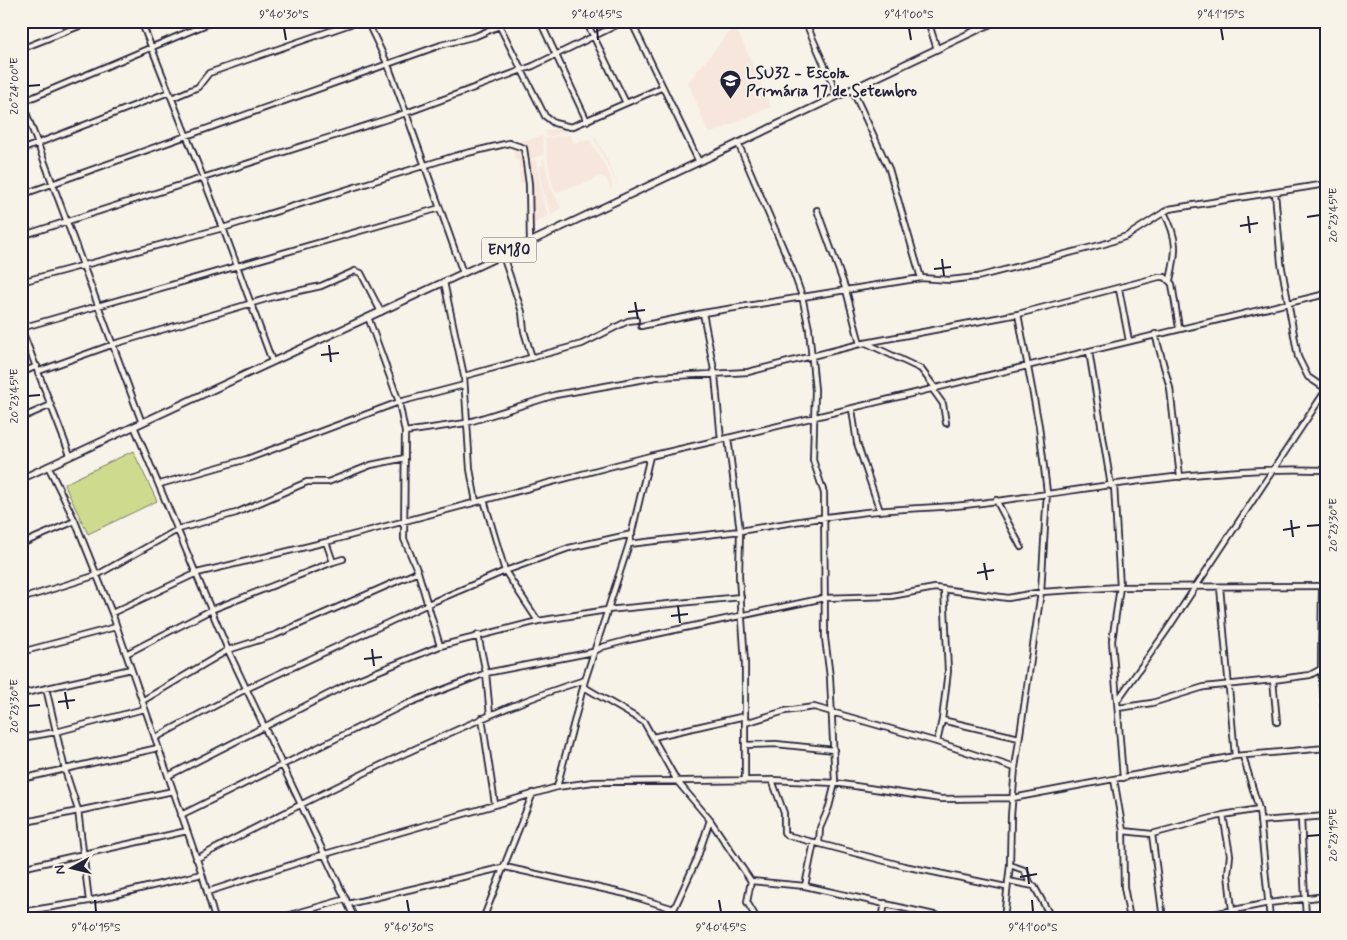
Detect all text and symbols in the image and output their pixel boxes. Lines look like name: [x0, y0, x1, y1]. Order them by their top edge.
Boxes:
text: 9°40'30"S: [259, 7, 309, 23]
text: 9°40'45"S: [572, 7, 623, 23]
text: 9°41'00"S: [884, 7, 934, 23]
text: 9°41'15"S: [1197, 7, 1245, 23]
text: 20°24'00"E: [7, 57, 23, 115]
place label: LSU32 - Escola Primária 17 de Setembro: [746, 63, 917, 102]
school or university icon: LSU32 - Escola Primária 17 de Setembro: [718, 69, 742, 100]
text: 20°23'45"E: [1326, 187, 1342, 243]
road number: EN180: [482, 238, 536, 262]
text: 20°23'45"E: [7, 368, 23, 424]
text: 20°23'30"E: [1326, 498, 1342, 552]
text: 20°23'30"E: [7, 679, 23, 733]
text: 20°23'15"E: [1326, 808, 1342, 862]
north arrow: [48, 842, 98, 892]
text: N: [51, 864, 70, 876]
text: 9°40'15"S: [71, 920, 121, 936]
text: 9°40'30"S: [384, 920, 434, 936]
text: 9°40'45"S: [696, 920, 747, 936]
text: 9°41'00"S: [1008, 920, 1058, 936]

